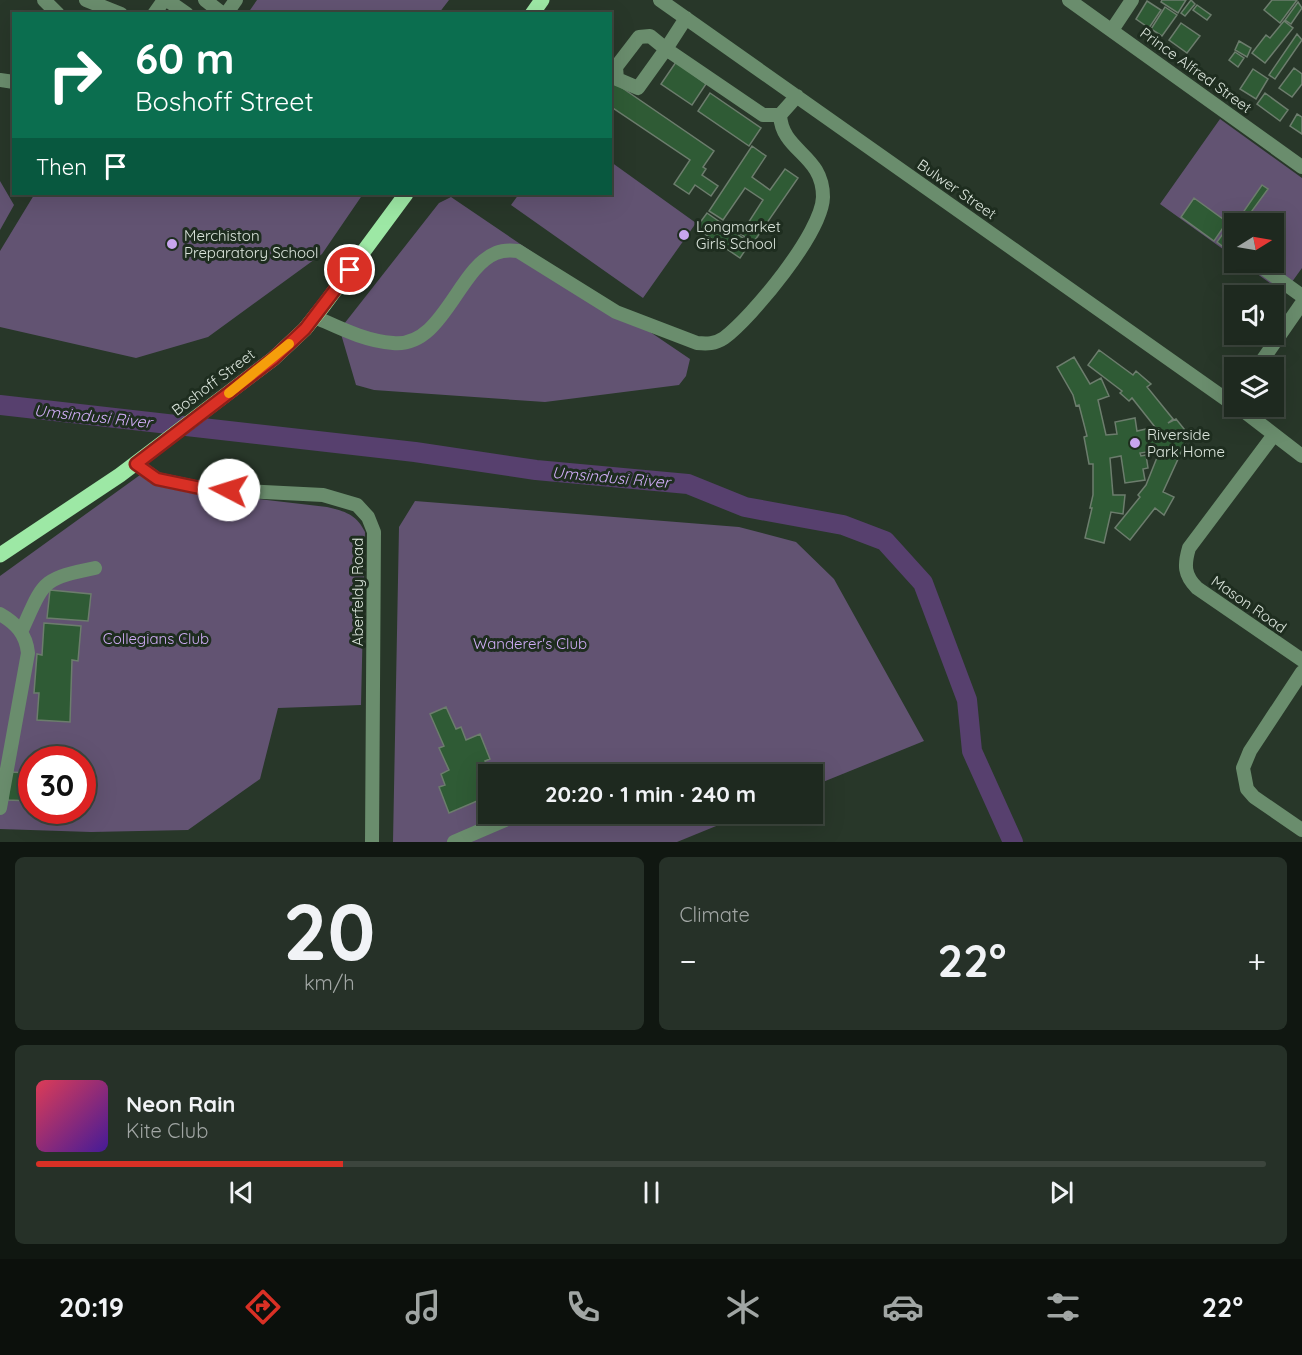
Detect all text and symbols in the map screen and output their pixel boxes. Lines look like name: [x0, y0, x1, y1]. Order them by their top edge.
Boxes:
street label: Prince Alfred Street: [1136, 23, 1256, 117]
text: 60 m: [135, 32, 235, 85]
icon: right: [36, 36, 114, 114]
text: Boshoff Street: [135, 84, 314, 118]
icon: arrive: [99, 150, 132, 183]
text: Then: [36, 153, 87, 181]
street label: Bulwer Street: [914, 155, 1000, 223]
north arrow: [1224, 213, 1284, 273]
map controls: [1224, 213, 1284, 417]
place label: Longmarket Girls School: [696, 217, 781, 253]
place label: Merchiston Preparatory School: [184, 226, 318, 262]
marker: Longmarket Girls School: [677, 228, 691, 242]
marker: Merchiston Preparatory School: [165, 237, 179, 251]
pin: [324, 244, 375, 295]
icon: arrive: [333, 253, 366, 286]
button: sound: [1224, 285, 1284, 345]
street label: Boshoff Street: [168, 345, 258, 419]
button: layers: [1224, 357, 1284, 417]
water label: Umsindusi River: [33, 400, 155, 432]
place label: Riverside Park Home: [1147, 425, 1225, 461]
marker: Riverside Park Home: [1128, 436, 1142, 450]
position arrow: [197, 458, 261, 522]
water label: Umsindusi River: [551, 462, 673, 492]
street label: Aberfeldy Road: [348, 538, 367, 646]
street label: Mason Road: [1208, 571, 1290, 637]
park label: Collegians Club: [103, 629, 209, 648]
park label: Wanderer's Club: [473, 634, 587, 653]
speed limit sign: 30: [18, 746, 96, 824]
text: 20:20 · 1 min · 240 m: [545, 780, 756, 808]
text: 20: [283, 882, 375, 980]
text: Climate: [680, 902, 750, 927]
text: 22°: [938, 932, 1006, 988]
text: −: [680, 940, 697, 981]
text: +: [1247, 940, 1266, 981]
text: km/h: [304, 970, 355, 995]
text: Neon Rain: [126, 1090, 235, 1118]
text: Kite Club: [126, 1118, 208, 1143]
icon: previous: [225, 1176, 258, 1209]
icon: pause: [635, 1176, 668, 1209]
icon: next: [1045, 1176, 1078, 1209]
icon: directions: [242, 1286, 284, 1328]
icon: music: [402, 1286, 444, 1328]
icon: phone: [562, 1286, 604, 1328]
icon: climate: [722, 1286, 764, 1328]
icon: car: [882, 1286, 924, 1328]
icon: filters: [1042, 1286, 1084, 1328]
text: 20:19: [59, 1290, 124, 1324]
text: 22°: [1202, 1290, 1243, 1324]

